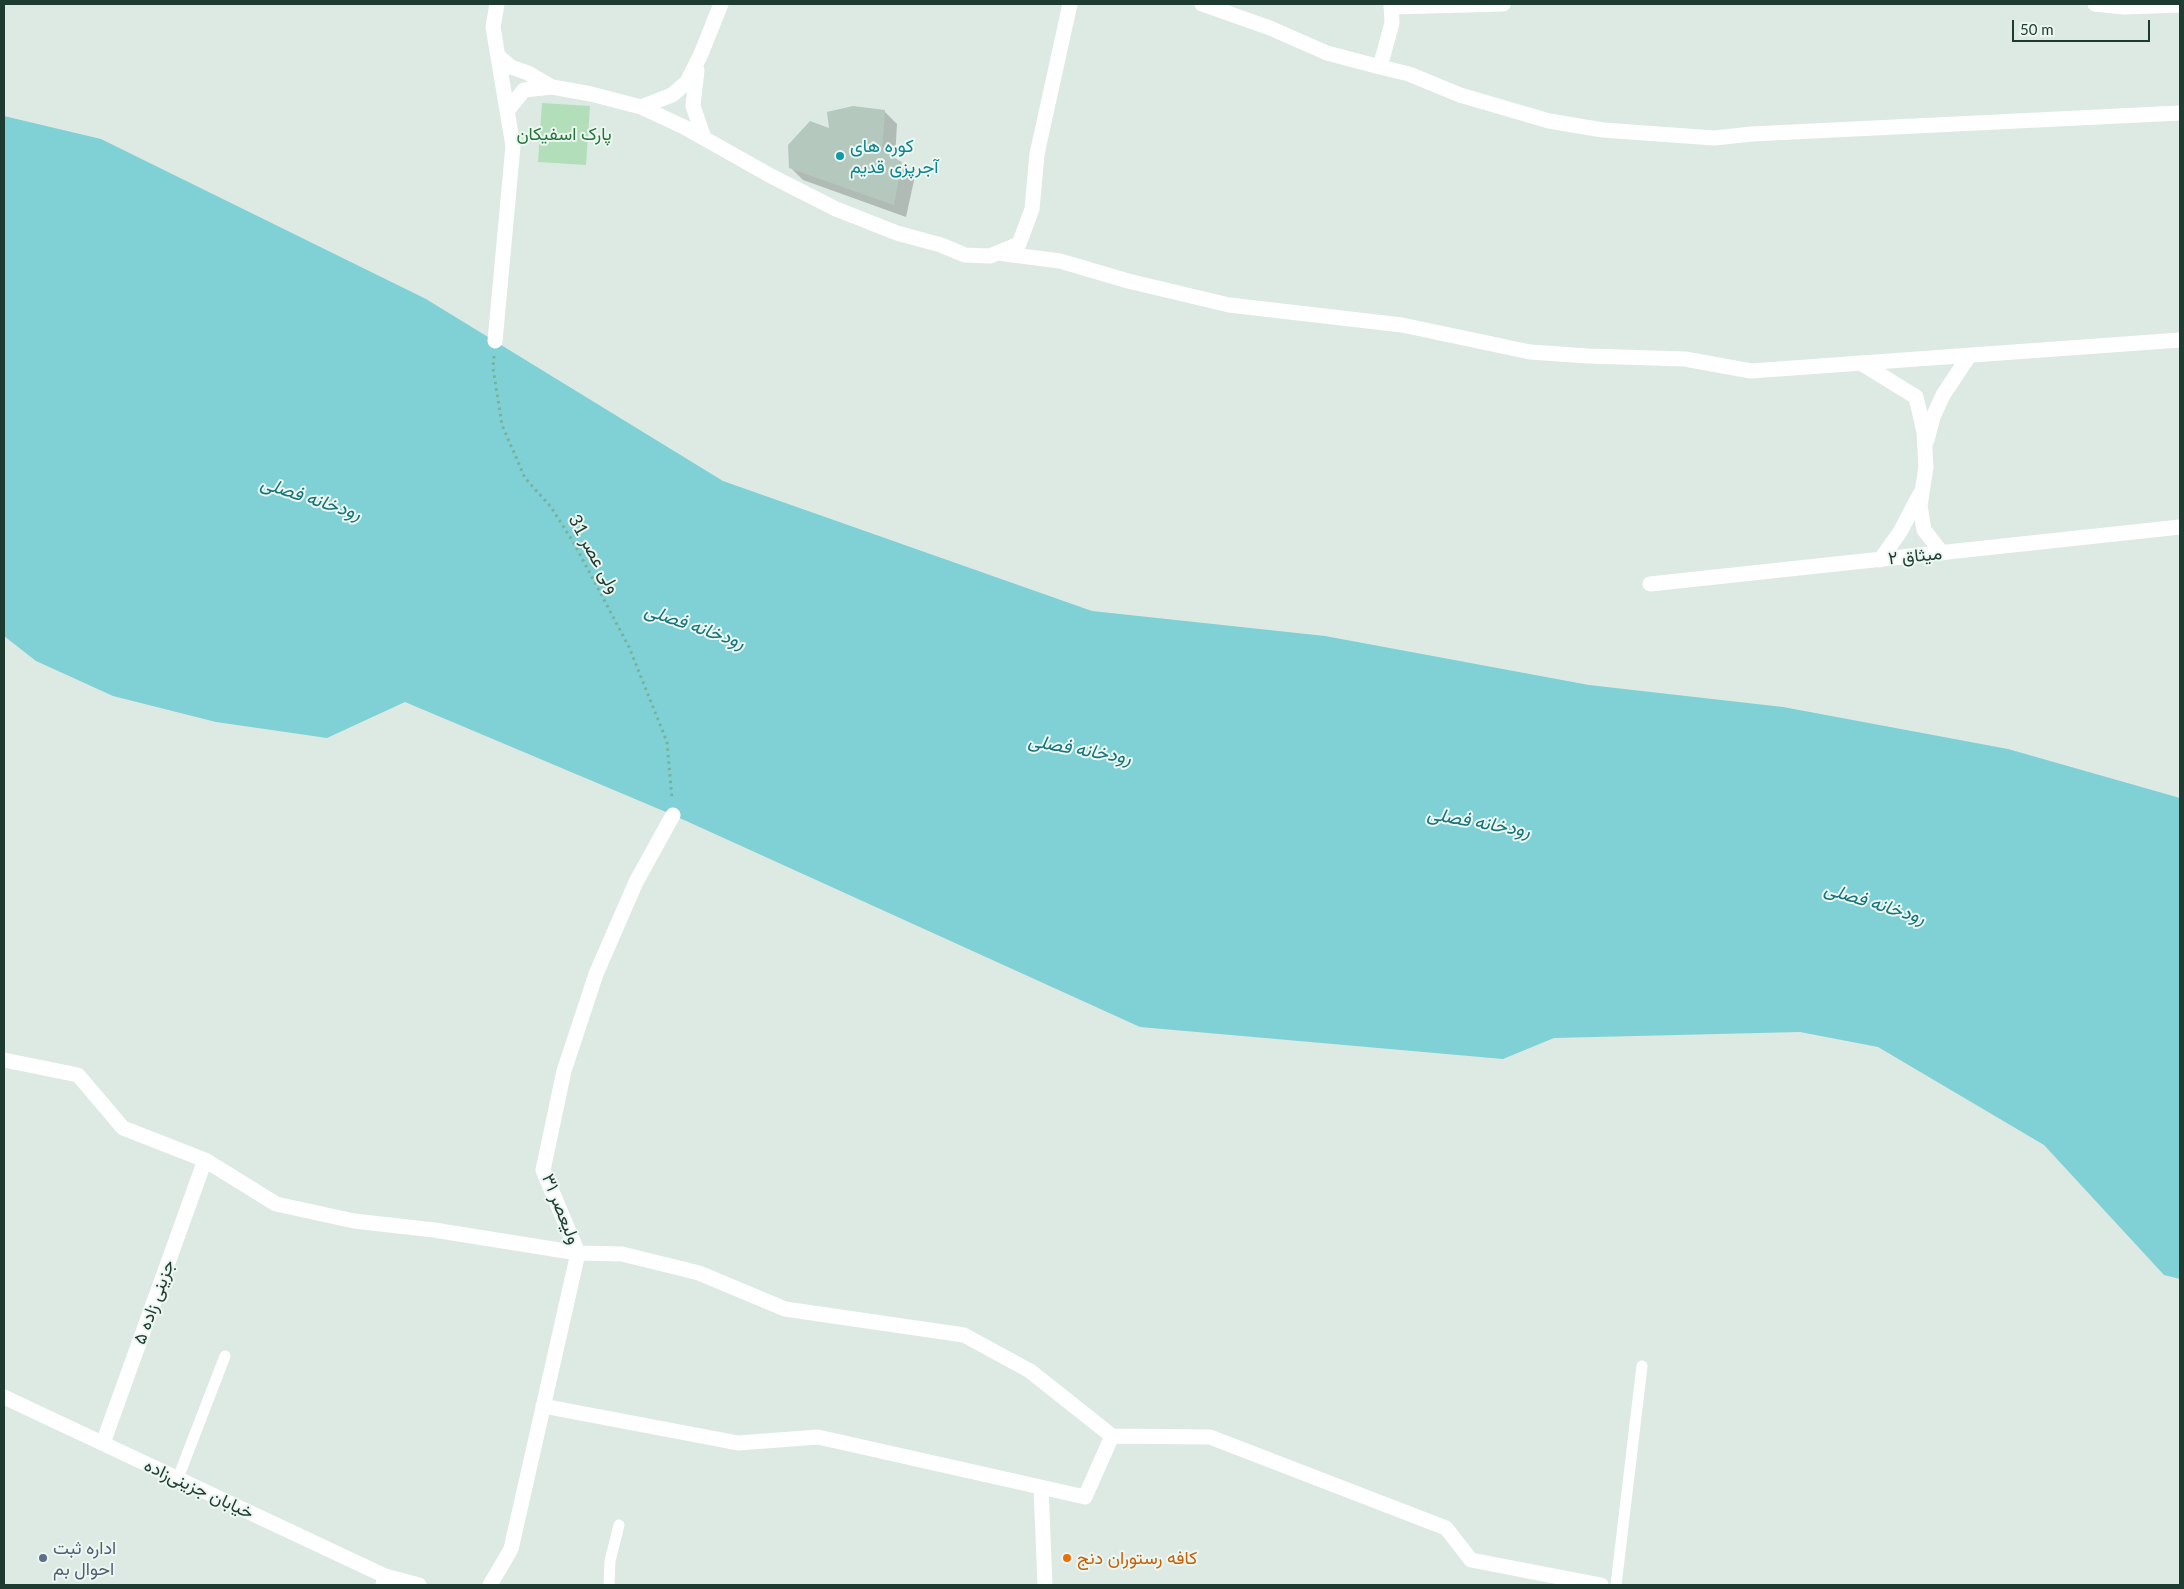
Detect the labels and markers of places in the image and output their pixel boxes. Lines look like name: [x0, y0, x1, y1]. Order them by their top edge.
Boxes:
place label: کوره های آجرپزی قدیم: [850, 135, 938, 178]
marker: کوره های آجرپزی قدیم: [834, 150, 846, 162]
place label: اداره ثبت احوال بم: [53, 1537, 116, 1580]
place label: کافه رستوران دنج: [1077, 1547, 1197, 1569]
marker: اداره ثبت احوال بم: [37, 1552, 49, 1564]
marker: کافه رستوران دنج: [1061, 1552, 1073, 1564]

